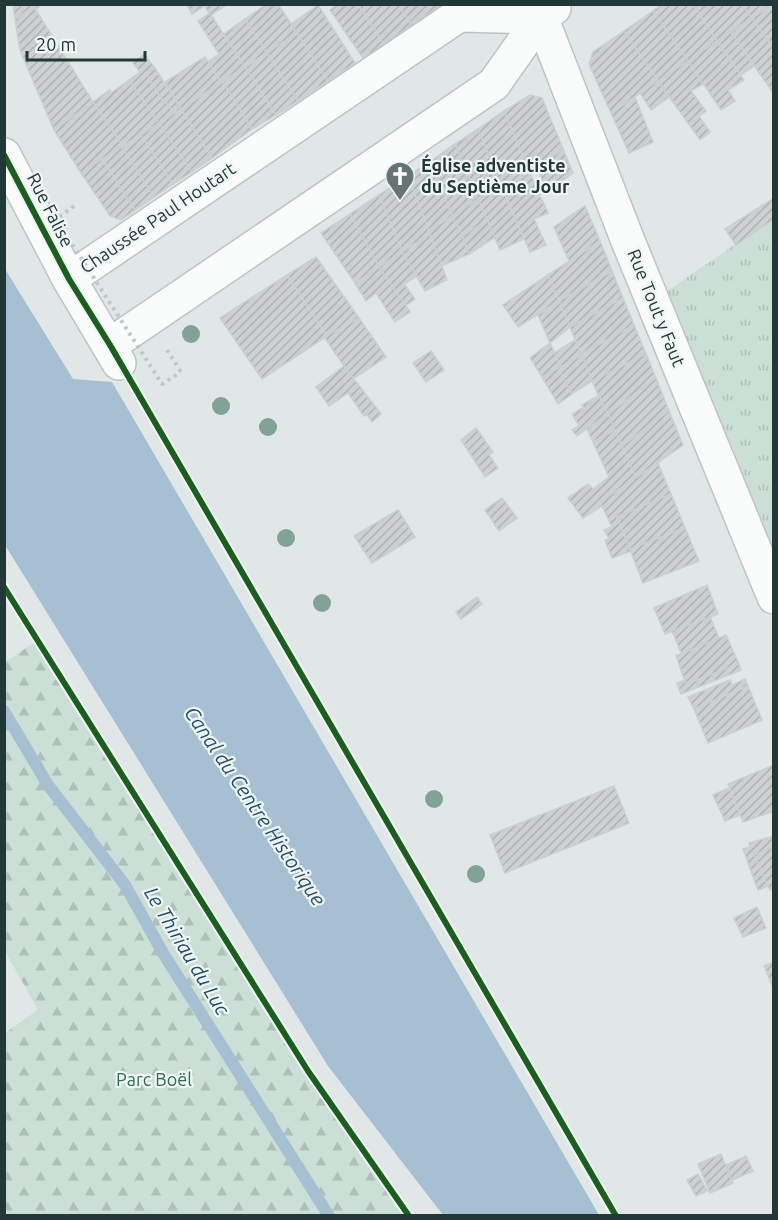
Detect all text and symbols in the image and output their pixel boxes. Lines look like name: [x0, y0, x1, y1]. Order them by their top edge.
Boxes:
scale bar: [27, 24, 146, 62]
text: 20 m: [36, 34, 76, 54]
place label: Église adventiste du Septième Jour: [421, 154, 570, 196]
street label: Chaussée Paul Houtart: [76, 158, 239, 277]
church icon: Église adventiste du Septième Jour: [384, 160, 416, 202]
street label: Rue Falise: [24, 169, 78, 250]
street label: Rue Tout y Faut: [624, 246, 690, 369]
water label: Canal du Centre Historique: [180, 702, 331, 909]
water label: Le Thiriau du Luc: [140, 882, 235, 1020]
park label: Parc Boël: [116, 1069, 192, 1089]

